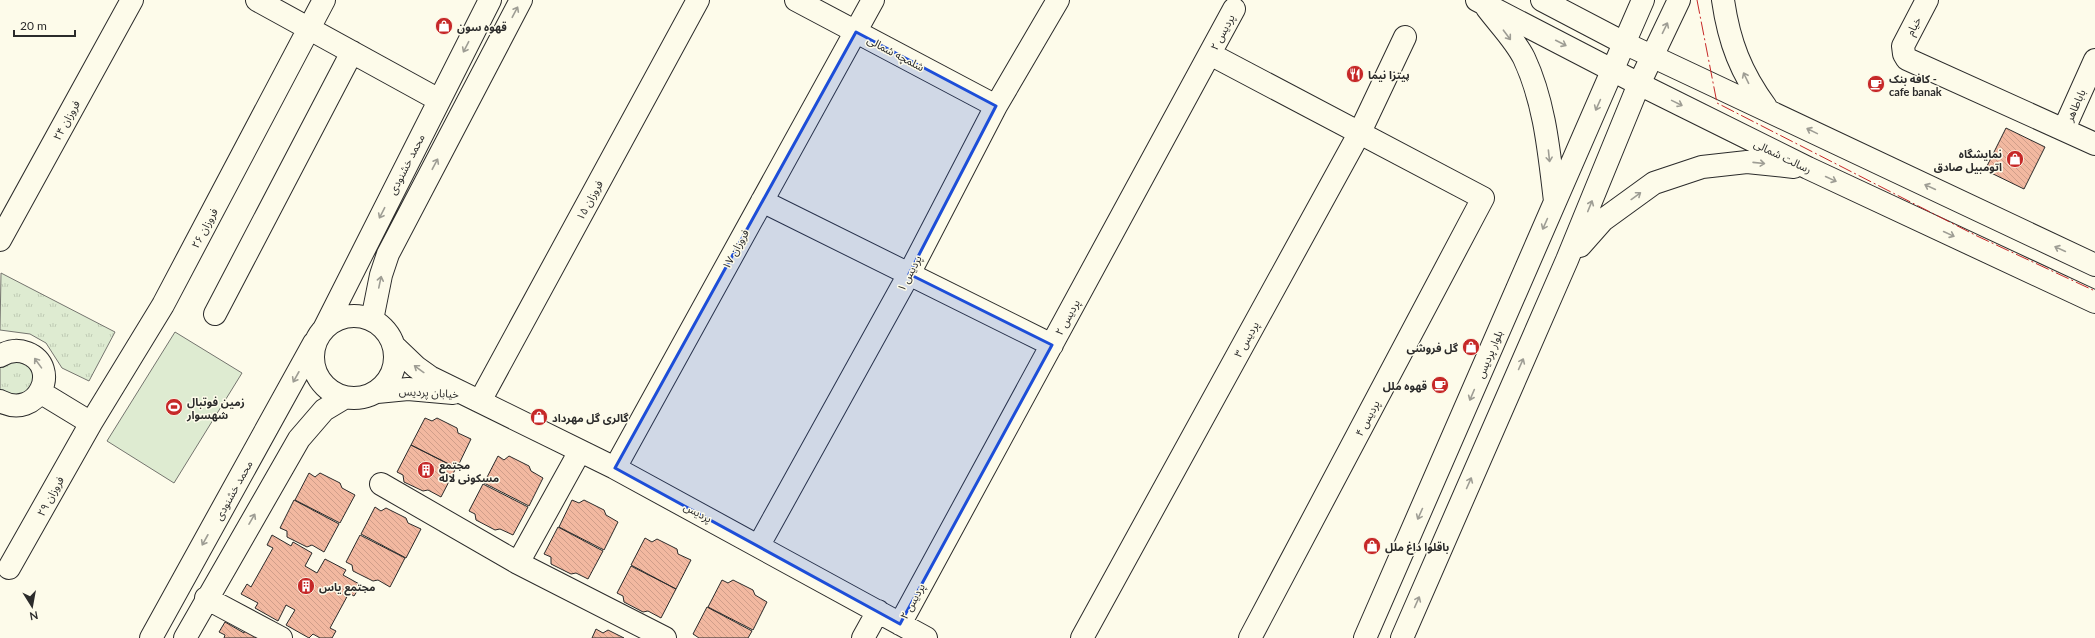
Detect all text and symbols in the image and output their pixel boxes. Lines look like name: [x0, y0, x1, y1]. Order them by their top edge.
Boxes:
one-way arrow: [512, 6, 519, 18]
scale bar: [14, 12, 75, 38]
street label: پردیس ۲: [1207, 12, 1239, 53]
street label: خیام: [1903, 14, 1925, 38]
shop icon: قهوه سون: [434, 16, 454, 36]
text: 20 m: [20, 18, 47, 33]
place label: قهوه سون: [457, 20, 507, 34]
one-way arrow: [1662, 22, 1669, 34]
one-way arrow: [1503, 29, 1511, 40]
street label: شلمچه شمالی: [864, 33, 927, 75]
one-way arrow: [1555, 40, 1567, 47]
one-way arrow: [461, 41, 469, 53]
restaurant icon: پیتزا نیما: [1345, 64, 1365, 84]
place label: پیتزا نیما: [1368, 68, 1410, 82]
one-way arrow: [1742, 72, 1749, 84]
place label: کافه بنک - cafe banak: [1889, 72, 1942, 98]
cafe icon: کافه بنک - cafe banak: [1866, 74, 1886, 94]
street label: باباطاهر: [2062, 87, 2089, 124]
street label: فروزان ۲۴: [50, 98, 83, 143]
one-way arrow: [1594, 99, 1601, 111]
one-way arrow: [1670, 100, 1682, 107]
one-way arrow: [1806, 127, 1818, 135]
street label: محمد خشنودی: [385, 131, 428, 197]
street label: رسالت شمالی: [1752, 136, 1814, 176]
place label: نمایشگاه اتومبیل صادق: [1934, 147, 2002, 174]
one-way arrow: [1546, 149, 1553, 162]
shop icon: نمایشگاه اتومبیل صادق: [2005, 149, 2025, 169]
one-way arrow: [432, 159, 439, 171]
one-way arrow: [1752, 159, 1765, 167]
one-way arrow: [1825, 176, 1837, 183]
street label: فروزان ۱۵: [573, 178, 606, 223]
one-way arrow: [1924, 183, 1936, 190]
one-way arrow: [1630, 192, 1641, 200]
one-way arrow: [1586, 201, 1594, 213]
street label: فروزان ۲۶: [188, 206, 221, 251]
one-way arrow: [378, 207, 385, 219]
one-way arrow: [1541, 217, 1548, 229]
street label: فروزان ۱۷: [719, 227, 752, 272]
one-way arrow: [1942, 231, 1954, 238]
one-way arrow: [2054, 245, 2066, 252]
street label: پردیس ۱: [894, 253, 926, 294]
one-way arrow: [376, 276, 384, 289]
street label: پردیس ۲: [1052, 297, 1084, 338]
street label: پردیس ۳: [1231, 319, 1263, 360]
street label: بلوار پردیس: [1473, 328, 1507, 381]
shop icon: گل فروشی: [1461, 337, 1481, 357]
place label: گل فروشی: [1406, 341, 1459, 355]
one-way arrow: [34, 357, 42, 368]
one-way arrow: [1518, 358, 1525, 370]
one-way arrow: [414, 365, 425, 373]
one-way arrow: [291, 371, 299, 383]
cafe icon: قهوه ملل: [1430, 375, 1450, 395]
place label: قهوه ملل: [1383, 379, 1427, 393]
street label: خیابان پردیس: [399, 384, 460, 402]
one-way arrow: [1468, 388, 1475, 400]
place label: زمین فوتبال شهسوار: [186, 395, 245, 422]
sports icon: زمین فوتبال شهسوار: [164, 397, 184, 417]
street label: پردیس ۴: [1352, 398, 1384, 439]
shop icon: گالری گل مهرداد: [529, 407, 549, 427]
place label: گالری گل مهرداد: [552, 411, 629, 425]
street label: محمد خشنودی: [211, 458, 256, 523]
place label: مجتمع مسکونی لاله: [439, 458, 499, 485]
building icon: مجتمع مسکونی لاله: [416, 460, 436, 480]
street label: فروزان ۲۹: [34, 474, 67, 519]
one-way arrow: [1466, 478, 1473, 490]
street label: پردیس: [681, 499, 714, 527]
one-way arrow: [1416, 508, 1423, 520]
one-way arrow: [249, 513, 257, 525]
one-way arrow: [201, 534, 209, 546]
shop icon: باقلوا داغ ملل: [1362, 536, 1382, 556]
place label: باقلوا داغ ملل: [1385, 540, 1449, 555]
building icon: مجتمع یاس: [296, 576, 316, 596]
place label: مجتمع یاس: [319, 580, 375, 596]
street label: پردیس ۲: [897, 581, 929, 622]
north arrow: [12, 586, 52, 626]
one-way arrow: [1414, 597, 1422, 609]
text: N: [29, 609, 39, 623]

